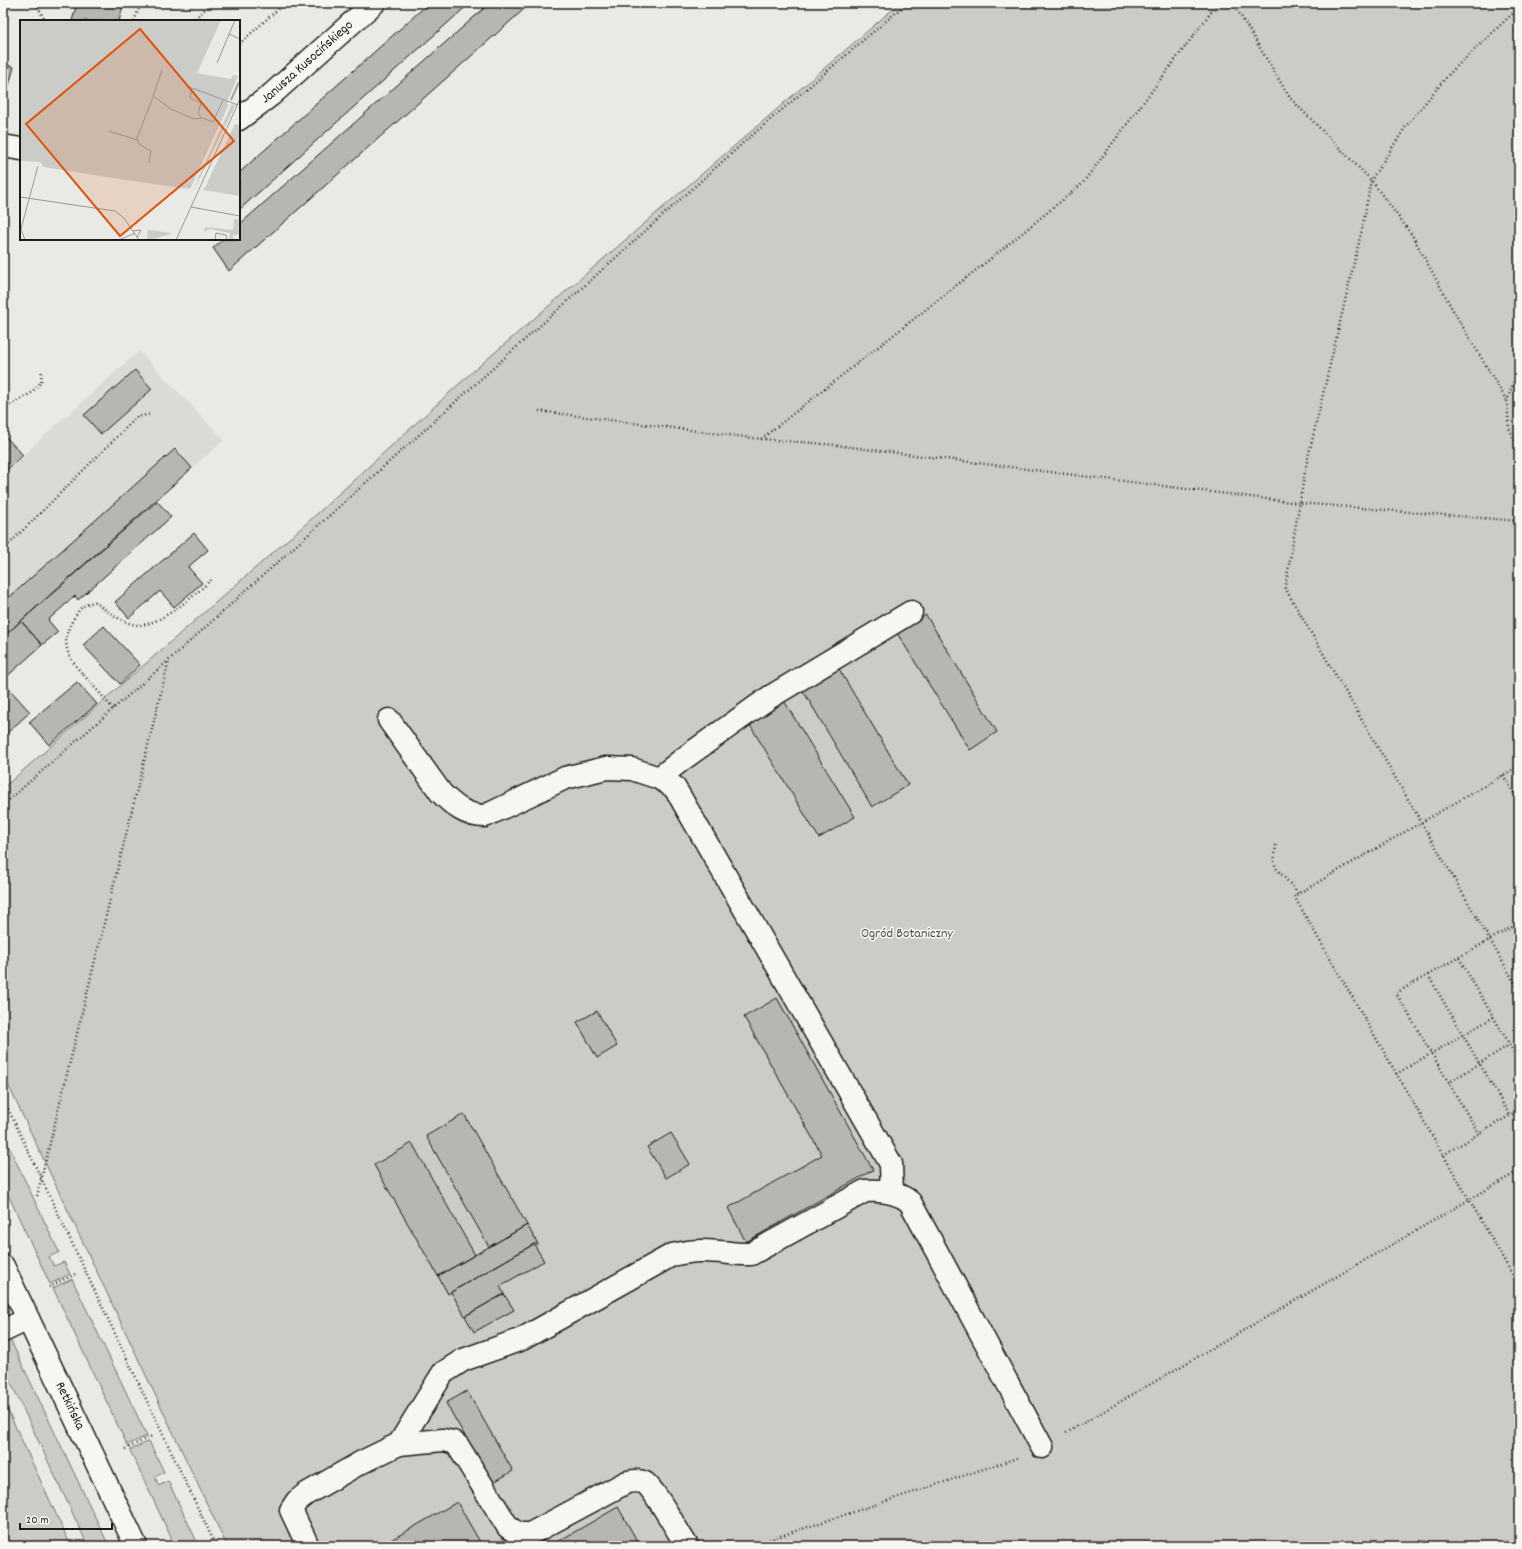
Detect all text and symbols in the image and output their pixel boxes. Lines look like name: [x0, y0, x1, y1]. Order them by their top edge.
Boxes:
street label: Janusza Kusocińskiego: [257, 16, 358, 109]
inset map: [20, 20, 240, 240]
park label: Ogród Botaniczny: [861, 924, 953, 944]
street label: Retkińska: [49, 1379, 90, 1434]
scale bar: [20, 1505, 112, 1531]
text: 20 m: [26, 1512, 49, 1529]

